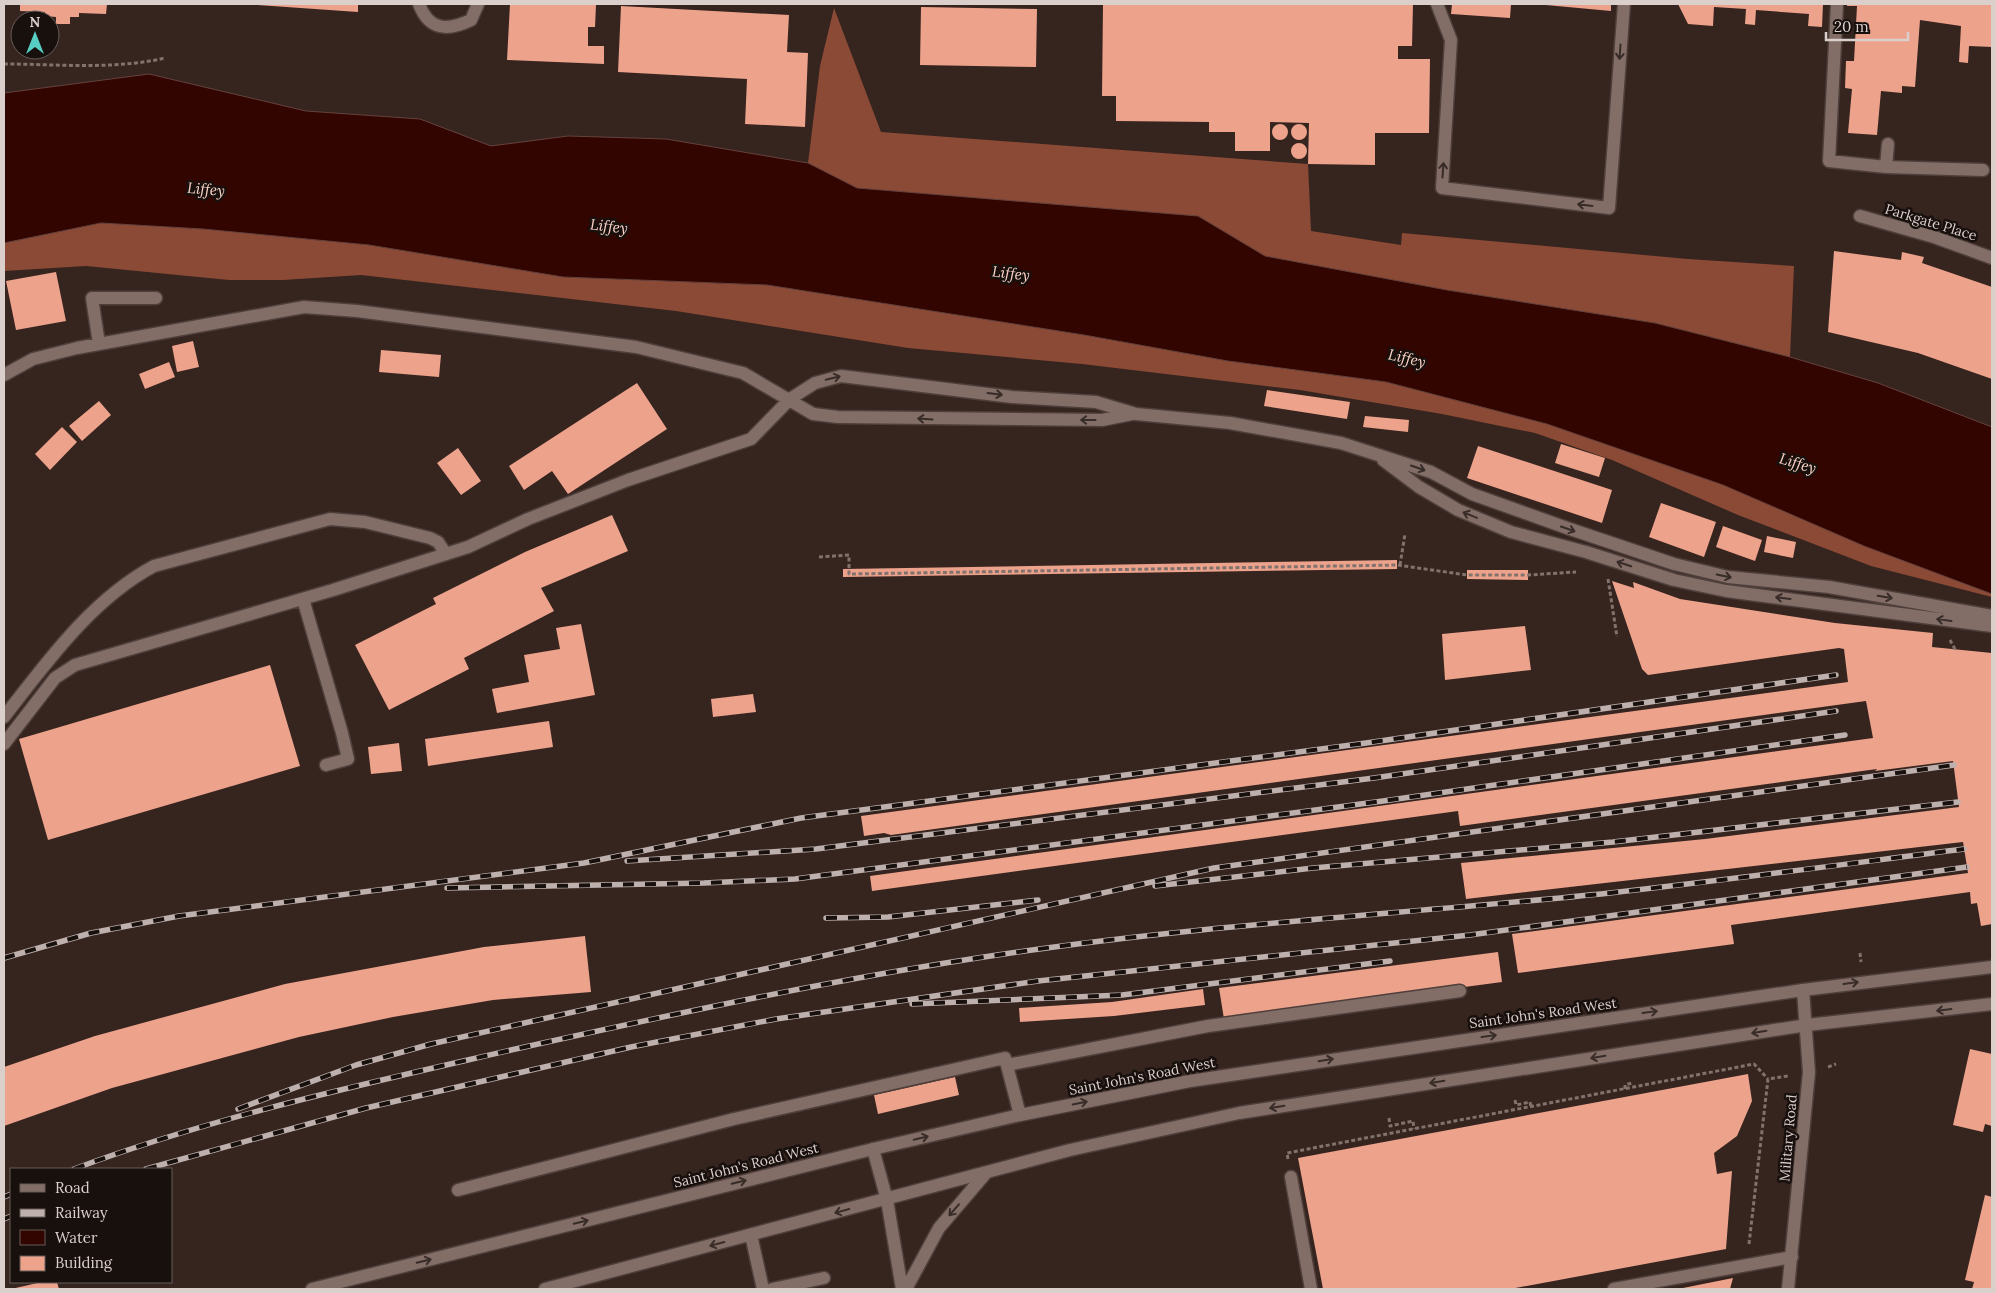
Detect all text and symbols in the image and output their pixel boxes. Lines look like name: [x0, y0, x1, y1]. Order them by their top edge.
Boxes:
north arrow: [10, 10, 60, 60]
scale bar: [1826, 10, 1908, 42]
text: N: [30, 13, 41, 31]
text: 20 m: [1834, 17, 1869, 36]
one-way arrow: [1616, 44, 1625, 60]
one-way arrow: [1438, 162, 1447, 178]
water label: Liffey: [186, 178, 226, 200]
street label: Parkgate Place: [1883, 199, 1979, 245]
one-way arrow: [1577, 200, 1593, 210]
water label: Liffey: [589, 214, 629, 238]
water label: Liffey: [991, 261, 1031, 285]
water label: Liffey: [1386, 344, 1428, 372]
one-way arrow: [825, 373, 841, 382]
one-way arrow: [986, 390, 1002, 400]
one-way arrow: [918, 414, 934, 423]
one-way arrow: [1080, 415, 1096, 425]
water label: Liffey: [1777, 448, 1819, 478]
one-way arrow: [1410, 463, 1426, 473]
one-way arrow: [1463, 510, 1478, 519]
one-way arrow: [1560, 525, 1576, 534]
one-way arrow: [1617, 559, 1633, 569]
one-way arrow: [1715, 571, 1731, 581]
one-way arrow: [1877, 592, 1893, 602]
one-way arrow: [1775, 593, 1791, 603]
one-way arrow: [1936, 614, 1952, 624]
one-way arrow: [1843, 978, 1859, 988]
street label: Saint John's Road West: [1468, 994, 1618, 1032]
one-way arrow: [1936, 1005, 1952, 1015]
one-way arrow: [1641, 1007, 1657, 1017]
one-way arrow: [1751, 1028, 1767, 1038]
one-way arrow: [1480, 1031, 1496, 1041]
one-way arrow: [1590, 1052, 1606, 1062]
street label: Saint John's Road West: [1067, 1053, 1217, 1099]
one-way arrow: [1317, 1055, 1333, 1065]
one-way arrow: [1430, 1077, 1446, 1087]
street label: Military Road: [1775, 1094, 1801, 1182]
one-way arrow: [1071, 1098, 1087, 1108]
one-way arrow: [1269, 1102, 1285, 1112]
one-way arrow: [912, 1133, 928, 1142]
street label: Saint John's Road West: [672, 1138, 821, 1192]
legend: [10, 1168, 172, 1283]
one-way arrow: [731, 1177, 747, 1187]
text: Road: [55, 1178, 90, 1197]
text: Railway: [55, 1203, 108, 1222]
one-way arrow: [949, 1203, 960, 1216]
one-way arrow: [835, 1207, 851, 1217]
one-way arrow: [573, 1217, 589, 1226]
text: Water: [55, 1228, 98, 1247]
one-way arrow: [709, 1240, 725, 1249]
text: Building: [55, 1253, 113, 1272]
one-way arrow: [415, 1256, 431, 1265]

